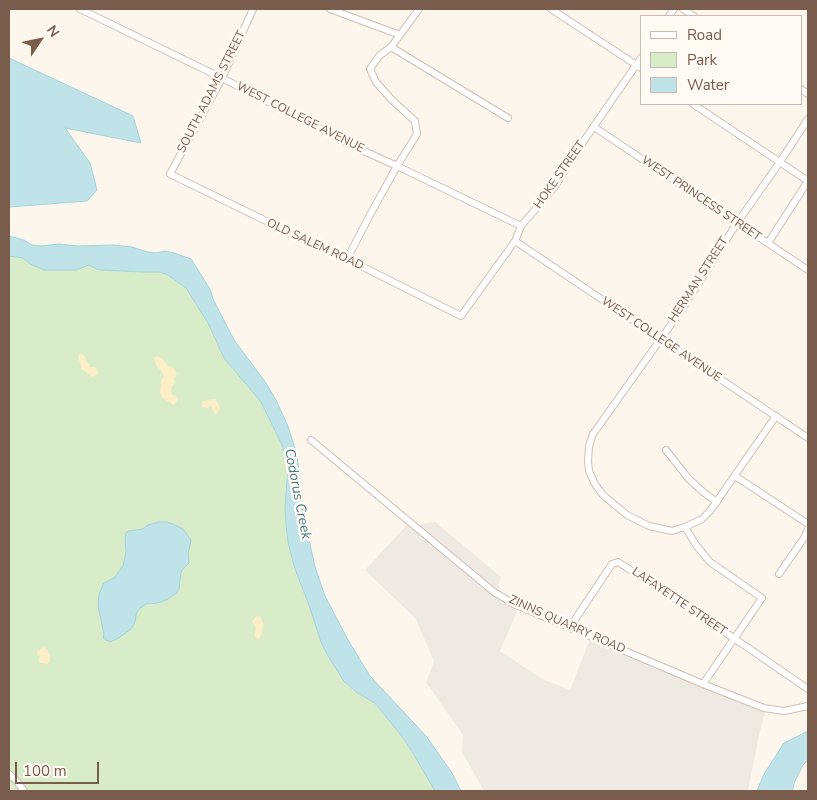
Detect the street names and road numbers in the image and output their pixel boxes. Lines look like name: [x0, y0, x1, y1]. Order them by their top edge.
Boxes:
street label: SOUTH ADAMS STREET: [175, 28, 249, 156]
street label: WEST COLLEGE AVENUE: [234, 79, 366, 157]
street label: HOKE STREET: [531, 138, 589, 212]
street label: WEST PRINCESS STREET: [638, 153, 764, 245]
street label: OLD SALEM ROAD: [264, 216, 366, 274]
street label: HERMAN STREET: [666, 235, 732, 325]
street label: WEST COLLEGE AVENUE: [598, 295, 724, 385]
street label: LAFAYETTE STREET: [629, 565, 729, 639]
street label: ZINNS QUARRY ROAD: [507, 593, 627, 657]

